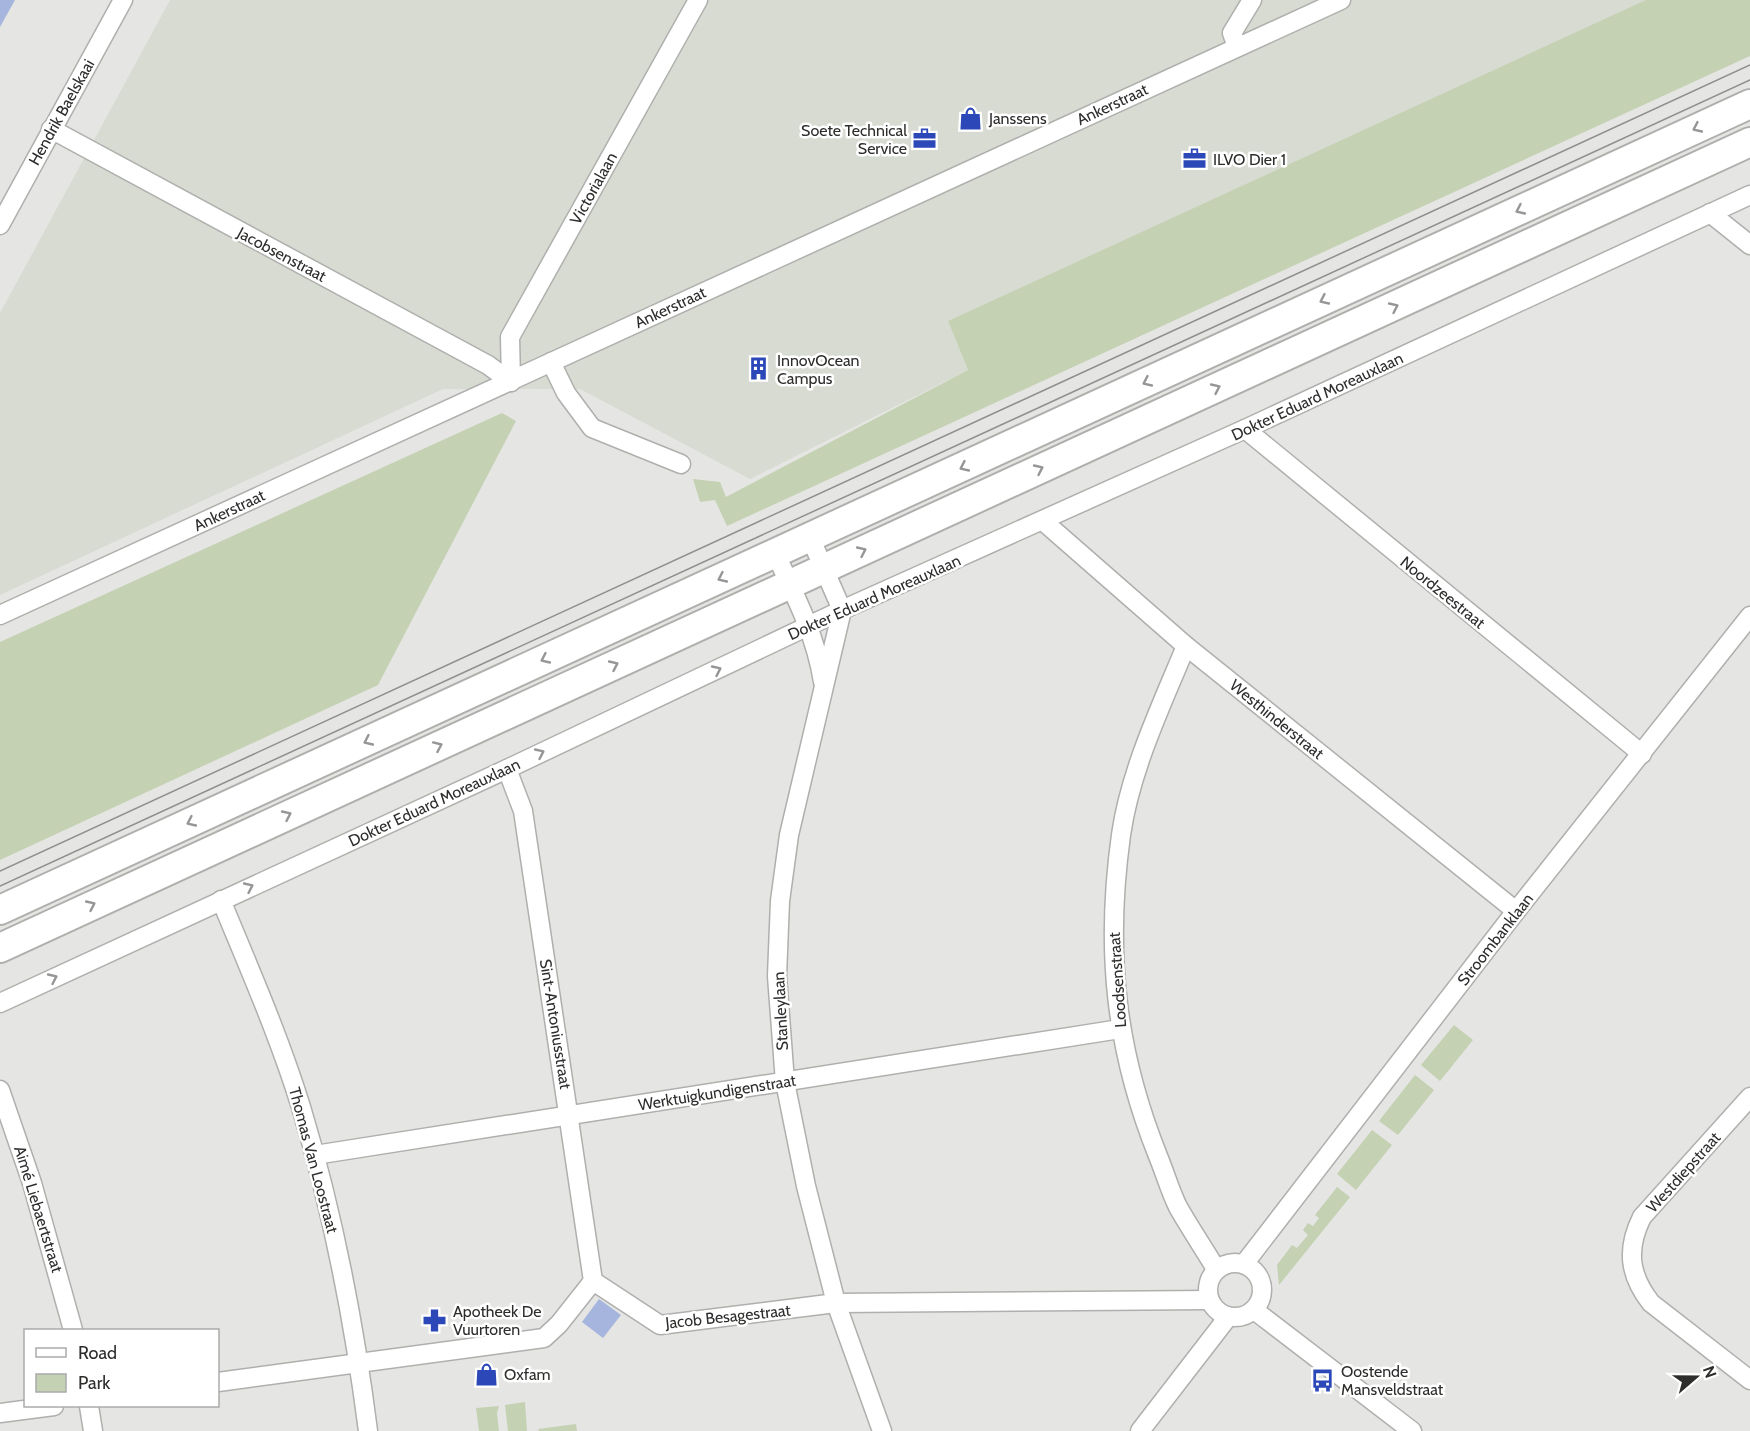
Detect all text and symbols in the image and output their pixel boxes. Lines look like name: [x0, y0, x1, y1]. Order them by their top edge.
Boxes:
street label: Hendrik Baelskaai: [25, 56, 98, 168]
street label: Ankerstraat: [1074, 79, 1151, 129]
shop icon: Janssens: [958, 105, 984, 131]
place label: Janssens: [988, 109, 1047, 128]
place label: Soete Technical Service: [801, 121, 907, 158]
one-way arrow: [1692, 121, 1703, 133]
office icon: Soete Technical Service: [912, 126, 938, 152]
office icon: ILVO Dier 1: [1182, 146, 1208, 172]
street label: Victorialaan: [566, 149, 621, 228]
place label: ILVO Dier 1: [1213, 150, 1286, 169]
one-way arrow: [1515, 202, 1526, 214]
street label: Jacobsenstraat: [233, 223, 330, 286]
street label: Ankerstraat: [632, 282, 709, 332]
one-way arrow: [1319, 293, 1330, 305]
one-way arrow: [1387, 302, 1398, 314]
street label: Dokter Eduard Moreauxlaan: [1228, 348, 1406, 445]
place label: InnovOcean Campus: [777, 351, 860, 388]
building icon: InnovOcean Campus: [746, 356, 772, 382]
one-way arrow: [1142, 375, 1153, 387]
one-way arrow: [1210, 383, 1221, 395]
one-way arrow: [959, 459, 970, 471]
one-way arrow: [1033, 465, 1044, 477]
street label: Ankerstraat: [191, 485, 268, 535]
one-way arrow: [856, 546, 867, 558]
street label: Dokter Eduard Moreauxlaan: [785, 551, 963, 644]
street label: Noordzeestraat: [1396, 552, 1489, 633]
one-way arrow: [718, 570, 729, 582]
one-way arrow: [540, 652, 551, 664]
one-way arrow: [608, 661, 619, 673]
one-way arrow: [710, 665, 721, 677]
street label: Westhinderstraat: [1226, 676, 1328, 763]
one-way arrow: [363, 733, 374, 745]
one-way arrow: [431, 742, 442, 754]
one-way arrow: [534, 749, 545, 761]
street label: Dokter Eduard Moreauxlaan: [345, 754, 523, 851]
one-way arrow: [281, 811, 292, 823]
one-way arrow: [186, 815, 197, 827]
one-way arrow: [242, 882, 253, 894]
street label: Stroombanklaan: [1454, 889, 1537, 989]
one-way arrow: [85, 901, 96, 913]
street label: Loodsenstraat: [1105, 931, 1130, 1028]
street label: Sint-Antoniusstraat: [536, 958, 575, 1091]
street label: Stanleylaan: [769, 971, 792, 1051]
one-way arrow: [46, 974, 57, 986]
street label: Werktuigkundigenstraat: [637, 1071, 798, 1114]
street label: Thomas Van Loostraat: [285, 1085, 342, 1236]
street label: Westdiepstraat: [1642, 1128, 1725, 1216]
street label: Aimé Liebaertstraat: [10, 1144, 67, 1275]
street label: Jacob Besagestraat: [664, 1300, 792, 1333]
place label: Apotheek De Vuurtoren: [453, 1302, 541, 1339]
pharmacy icon: Apotheek De Vuurtoren: [422, 1307, 448, 1333]
legend: [24, 1329, 219, 1407]
text: Road: [78, 1342, 117, 1364]
north arrow: [1666, 1347, 1726, 1407]
shop icon: Oxfam: [473, 1361, 499, 1387]
place label: Oostende Mansveldstraat: [1341, 1362, 1444, 1399]
text: N: [1699, 1363, 1720, 1381]
place label: Oxfam: [504, 1365, 551, 1384]
bus stop icon: Oostende Mansveldstraat: [1310, 1367, 1336, 1393]
text: Park: [78, 1372, 111, 1394]

